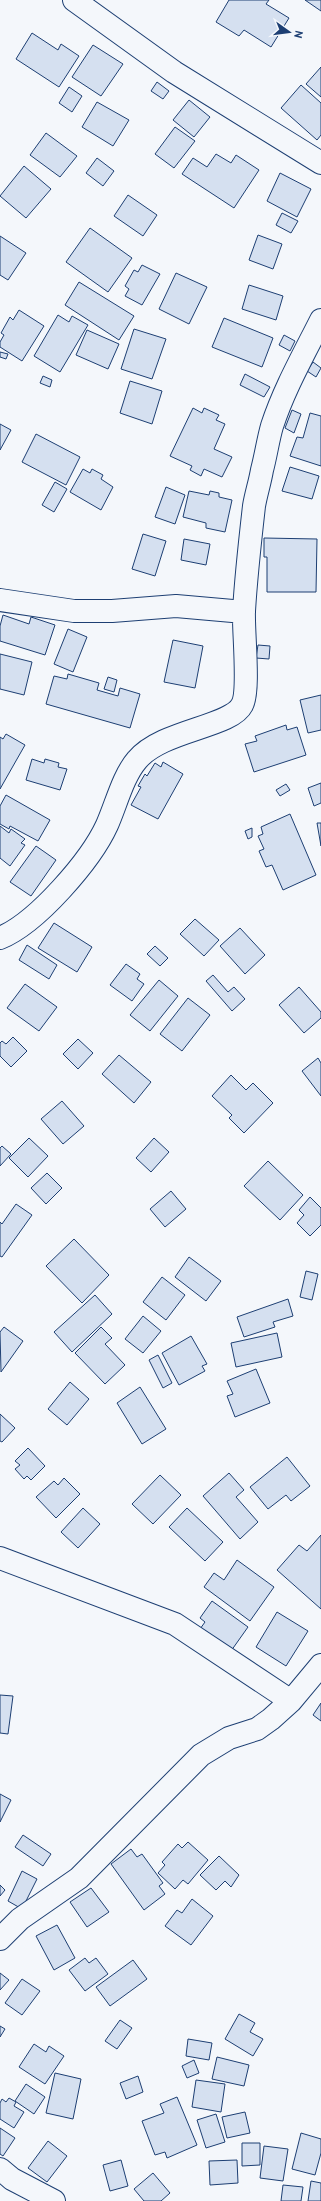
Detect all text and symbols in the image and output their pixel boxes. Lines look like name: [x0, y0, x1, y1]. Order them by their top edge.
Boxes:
north arrow: [269, 12, 309, 52]
text: N: [291, 29, 306, 40]

